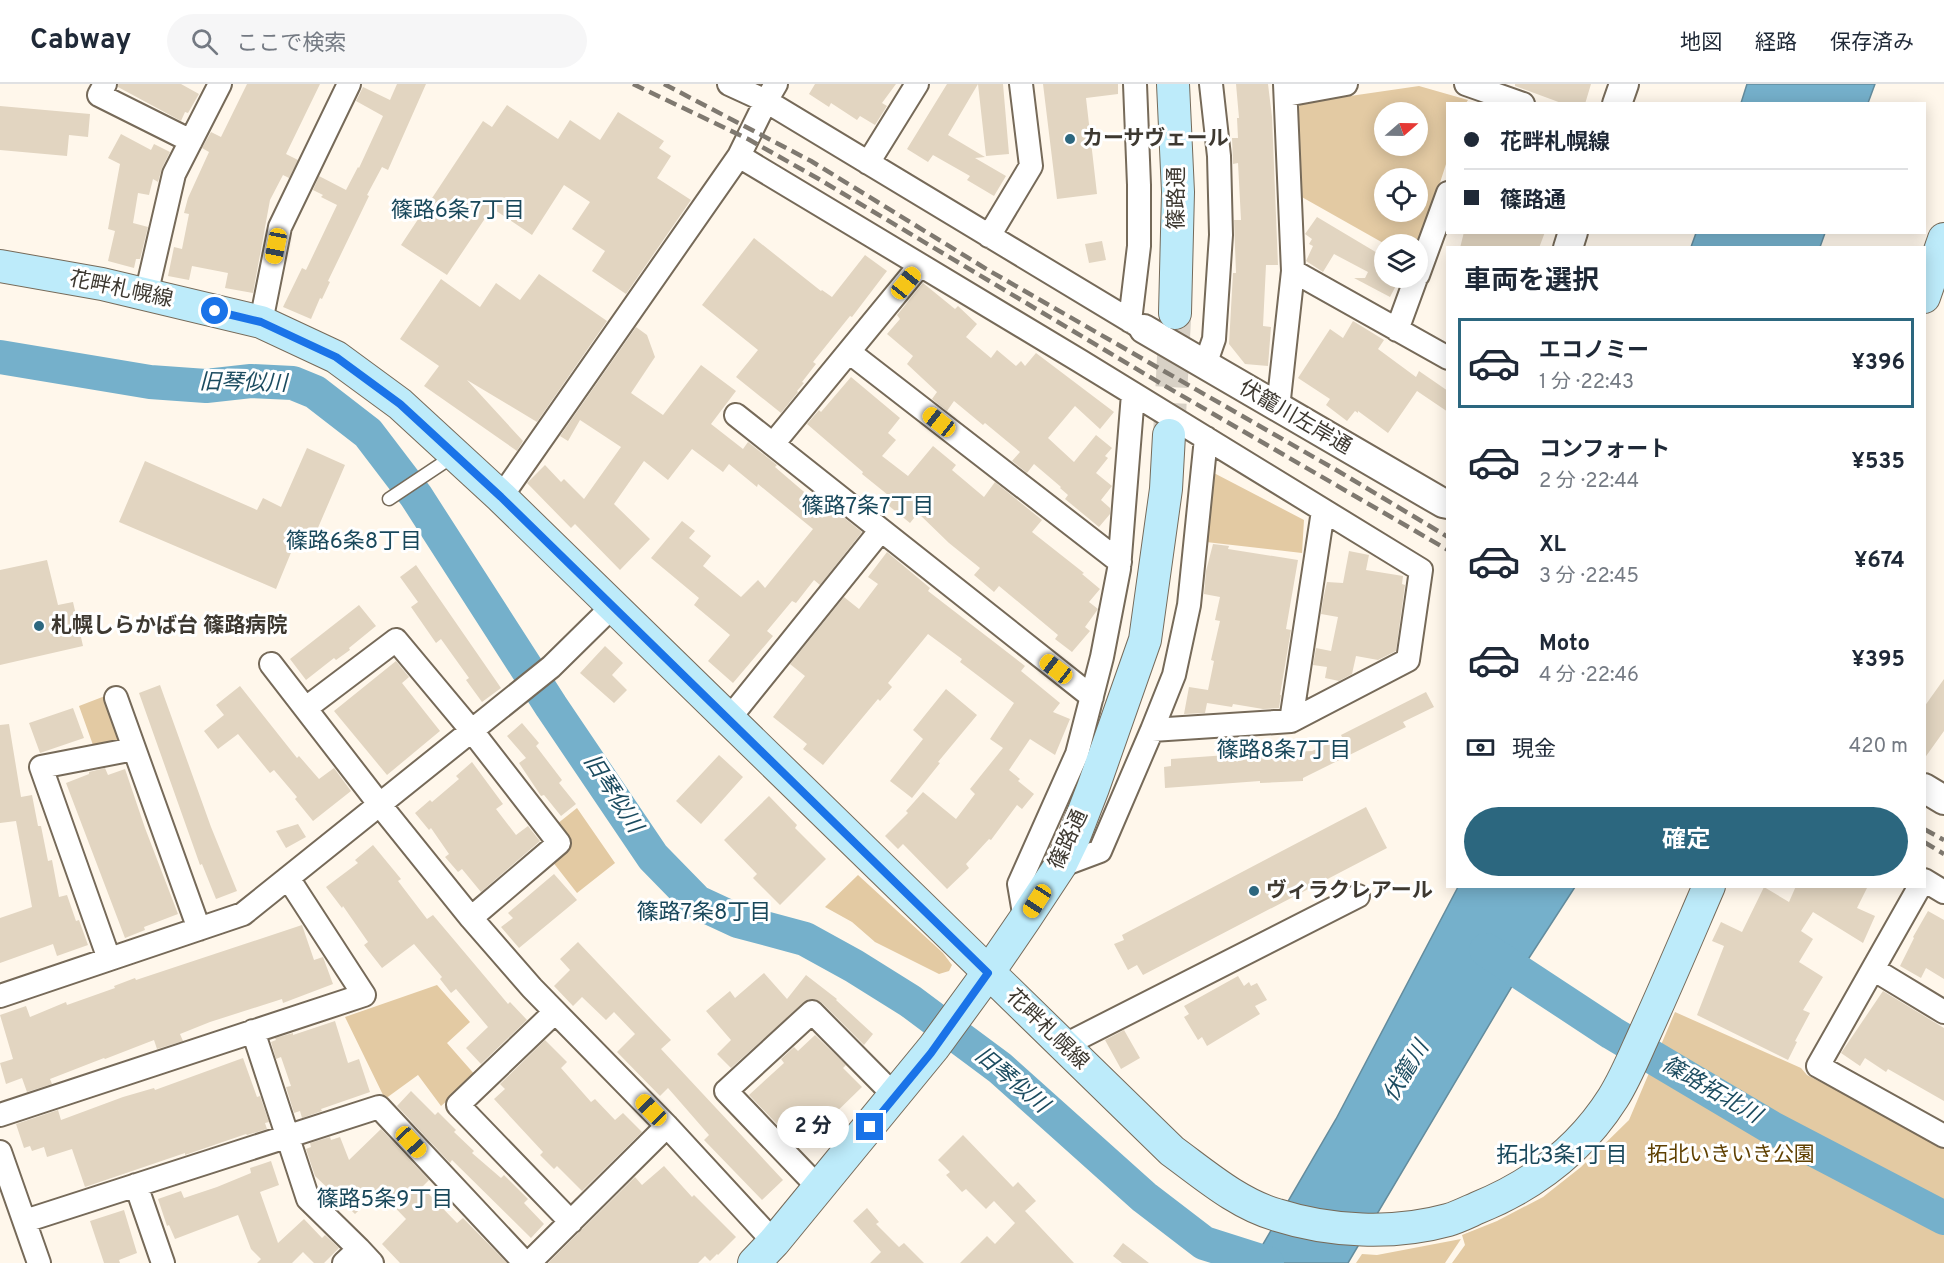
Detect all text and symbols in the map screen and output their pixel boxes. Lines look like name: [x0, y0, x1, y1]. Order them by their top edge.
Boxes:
search box: [167, 14, 587, 68]
text: Cabway: [30, 23, 131, 59]
icon: search: [188, 25, 221, 58]
text: 地図: [1680, 30, 1722, 57]
text: 経路: [1755, 30, 1797, 57]
text: 保存済み: [1830, 30, 1914, 57]
text: ここで検索: [236, 31, 346, 58]
north arrow: [1374, 102, 1428, 156]
map controls: [1374, 102, 1428, 288]
place label: カーサヴェール: [1082, 126, 1229, 153]
text: 花畔札幌線: [1500, 130, 1610, 157]
marker: カーサヴェール: [1063, 132, 1077, 146]
street label: 篠路通: [1164, 167, 1191, 230]
button: locate: [1374, 168, 1428, 222]
text: 篠路通: [1500, 188, 1566, 215]
district label: 篠路6条7丁目: [391, 198, 525, 225]
car: [264, 227, 288, 265]
button: layers: [1374, 234, 1428, 288]
car: [888, 263, 924, 303]
text: 車両を選択: [1464, 265, 1599, 299]
street label: 花畔札幌線: [67, 266, 175, 314]
route start: [201, 297, 228, 324]
icon: car: [1467, 336, 1521, 390]
text: エコノミー: [1539, 338, 1649, 365]
text: ¥396: [1851, 350, 1905, 377]
water label: 旧琴似川: [199, 370, 289, 398]
text: 1 分 · 22:43: [1539, 370, 1634, 396]
street label: 伏籠川左岸通: [1234, 375, 1356, 461]
car: [919, 404, 959, 440]
icon: car: [1467, 435, 1521, 489]
text: コンフォート: [1539, 437, 1670, 464]
text: ¥535: [1852, 449, 1905, 476]
text: 2 分 · 22:44: [1539, 469, 1639, 495]
district label: 篠路7条7丁目: [802, 494, 934, 521]
district label: 篠路6条8丁目: [286, 529, 422, 556]
text: XL: [1539, 532, 1566, 559]
icon: car: [1467, 534, 1521, 588]
text: ¥674: [1854, 548, 1905, 575]
text: 3 分 · 22:45: [1539, 564, 1639, 590]
place label: 札幌しらかば台 篠路病院: [51, 613, 287, 640]
marker: 札幌しらかば台 篠路病院: [32, 619, 46, 633]
text: Moto: [1539, 631, 1590, 658]
icon: car: [1467, 633, 1521, 687]
text: ¥395: [1852, 647, 1905, 674]
car: [1036, 651, 1076, 687]
text: 4 分 · 22:46: [1539, 663, 1639, 689]
icon: cash: [1464, 731, 1497, 764]
text: 420 m: [1849, 734, 1908, 760]
text: 現金: [1512, 737, 1556, 764]
district label: 篠路8条7丁目: [1217, 738, 1351, 765]
water label: 旧琴似川: [577, 750, 648, 840]
street label: 篠路通: [1043, 806, 1095, 874]
button: 確定: [1464, 807, 1908, 876]
place label: ヴィラクレアール: [1266, 878, 1433, 905]
car: [1020, 881, 1054, 921]
marker: ヴィラクレアール: [1247, 884, 1261, 898]
district label: 篠路7条8丁目: [637, 900, 771, 927]
street label: 花畔札幌線: [1000, 984, 1094, 1076]
water label: 伏籠川: [1378, 1035, 1437, 1107]
water label: 旧琴似川: [969, 1042, 1055, 1121]
water label: 篠路拓北川: [1657, 1052, 1767, 1131]
car: [632, 1091, 670, 1129]
callout: 2 分: [777, 1106, 849, 1148]
route end: [856, 1113, 883, 1140]
text: 2 分: [794, 1114, 832, 1140]
car: [392, 1123, 430, 1161]
park label: 拓北いきいき公園: [1647, 1142, 1815, 1169]
district label: 拓北3条1丁目: [1496, 1143, 1628, 1170]
district label: 篠路5条9丁目: [317, 1187, 453, 1214]

